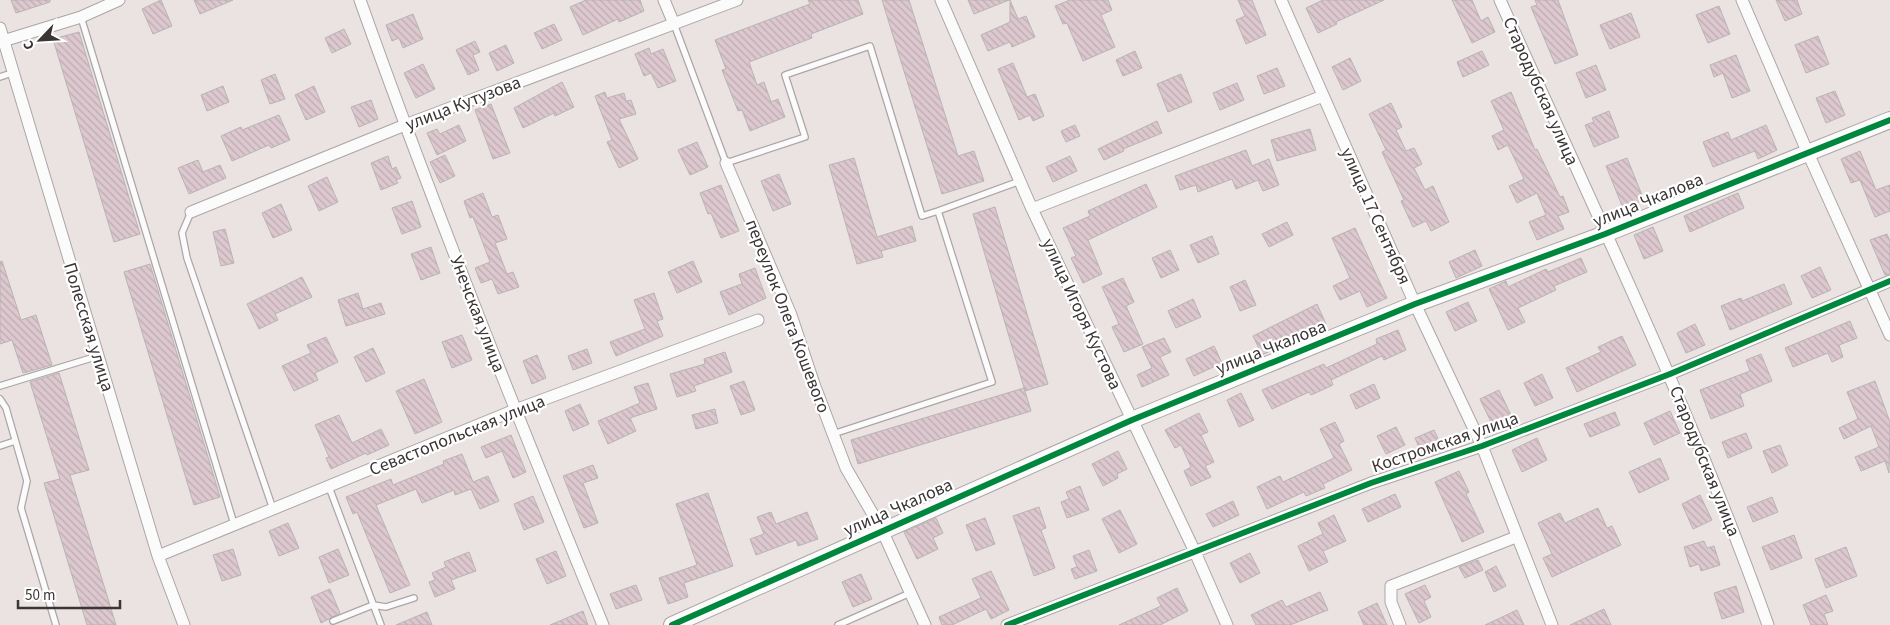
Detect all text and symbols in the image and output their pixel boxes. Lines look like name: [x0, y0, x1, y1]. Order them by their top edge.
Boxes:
street label: Стародубская улица: [1497, 13, 1585, 170]
north arrow: [15, 15, 65, 65]
text: С: [18, 37, 40, 53]
street label: улица Кутузова: [402, 70, 525, 137]
street label: улица 17 Сентября: [1334, 144, 1417, 289]
street label: улица Чкалова: [1589, 167, 1707, 234]
street label: переулок Олега Кошевого: [739, 216, 836, 417]
street label: улица Игоря Кустова: [1036, 234, 1128, 394]
street label: Унечская улица: [444, 252, 511, 376]
street label: Полесская улица: [57, 260, 120, 395]
street label: улица Чкалова: [1212, 314, 1330, 381]
street label: Стародубская улица: [1663, 382, 1746, 540]
street label: Севастопольская улица: [366, 389, 549, 482]
street label: Костромская улица: [1368, 406, 1522, 479]
street label: улица Чкалова: [840, 472, 957, 543]
scale bar: [18, 578, 120, 610]
text: 50 m: [25, 585, 55, 606]

